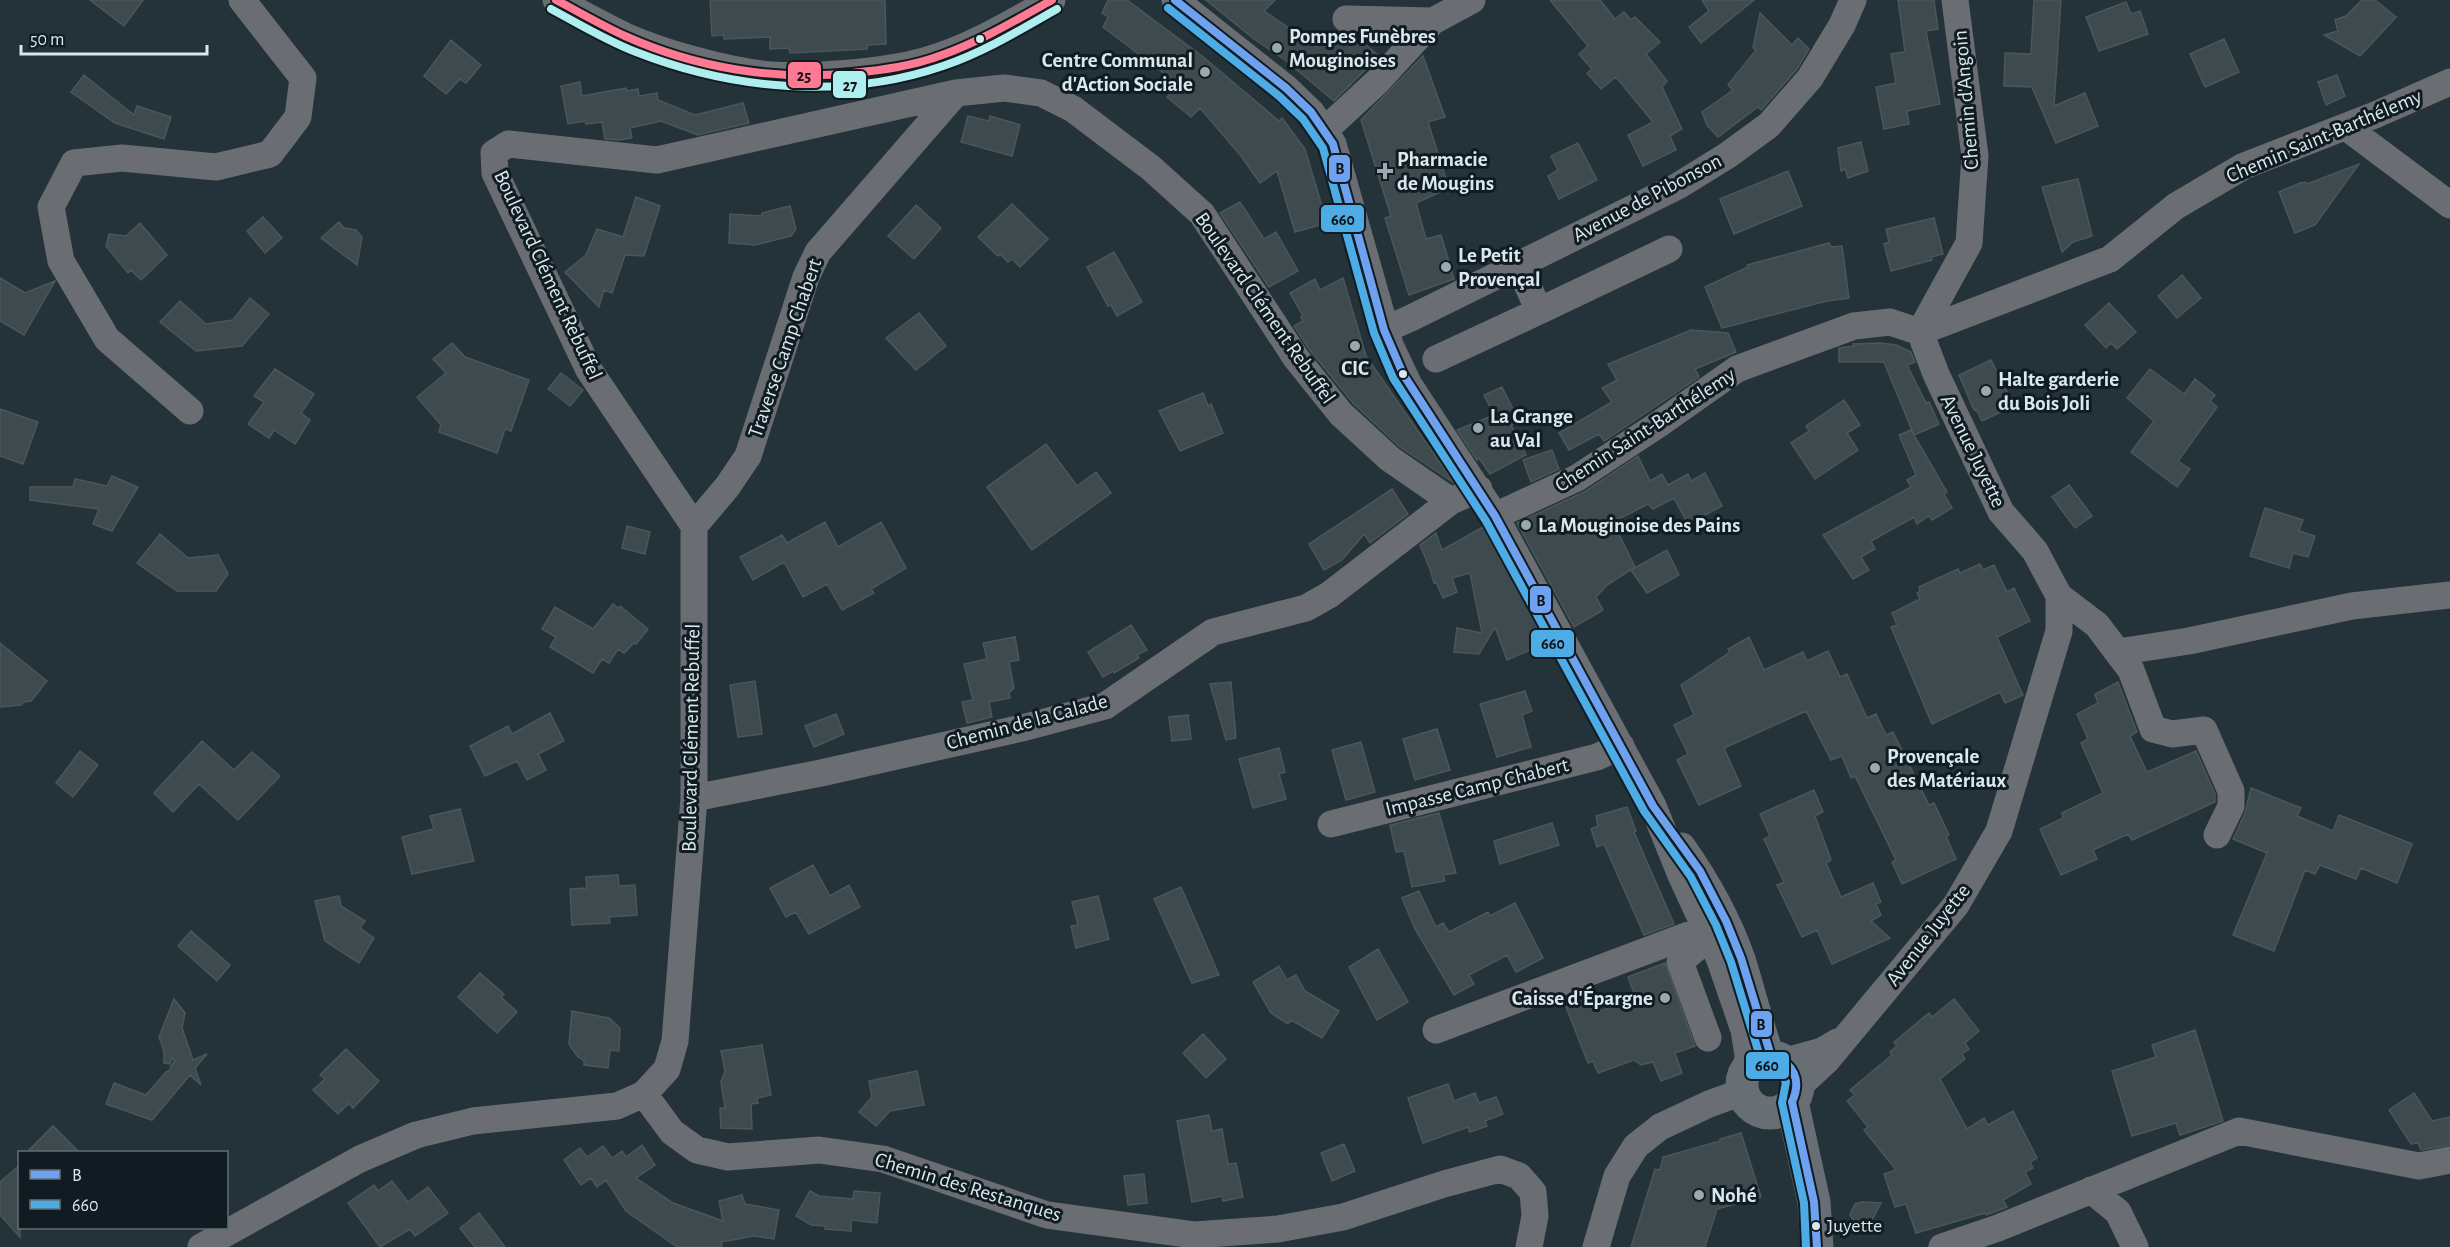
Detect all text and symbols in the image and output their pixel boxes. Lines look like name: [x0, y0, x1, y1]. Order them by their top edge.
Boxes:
scale bar: [21, 18, 207, 56]
place label: Pompes Funèbres Mouginoises: [1289, 26, 1436, 71]
street label: Chemin d'Angoin: [1949, 29, 1983, 171]
text: 50 m: [30, 31, 64, 49]
unlabelled marker: [974, 33, 986, 45]
marker: Pompes Funèbres Mouginoises: [1270, 41, 1284, 55]
place label: Centre Communal d'Action Sociale: [1042, 50, 1193, 95]
line badge: 25: [787, 61, 822, 89]
marker: Centre Communal d'Action Sociale: [1198, 65, 1212, 79]
text: 25: [797, 68, 811, 84]
line badge: 27: [832, 70, 867, 99]
text: 27: [843, 78, 857, 94]
street label: Chemin Saint-Barthélemy: [2223, 85, 2425, 187]
place label: Pharmacie de Mougins: [1397, 149, 1494, 194]
street label: Avenue de Pibonson: [1569, 150, 1725, 246]
line badge: B: [1328, 154, 1351, 183]
text: B: [1335, 161, 1345, 177]
marker: Pharmacie de Mougins: [1378, 164, 1392, 178]
street label: Boulevard Clément Rebuffel: [490, 167, 606, 383]
line badge: 660: [1320, 204, 1365, 233]
street label: Boulevard Clément Rebuffel: [1191, 208, 1339, 408]
text: 660: [1331, 212, 1355, 228]
place label: Le Petit Provençal: [1458, 245, 1541, 290]
street label: Traverse Camp Chabert: [745, 256, 826, 440]
marker: Le Petit Provençal: [1439, 260, 1453, 274]
marker: CIC: [1348, 339, 1362, 353]
place label: CIC: [1341, 358, 1369, 379]
street label: Chemin Saint-Barthélemy: [1551, 364, 1739, 496]
unlabelled marker: [1397, 368, 1409, 380]
place label: Halte garderie du Bois Joli: [1998, 369, 2119, 414]
marker: Halte garderie du Bois Joli: [1979, 384, 1993, 398]
street label: Avenue Juyette: [1937, 391, 2009, 511]
place label: La Grange au Val: [1490, 406, 1573, 451]
marker: La Grange au Val: [1471, 421, 1485, 435]
place label: La Mouginoise des Pains: [1538, 515, 1740, 536]
marker: La Mouginoise des Pains: [1519, 518, 1533, 532]
line badge: B: [1529, 585, 1552, 614]
text: B: [1536, 593, 1546, 609]
street label: Boulevard Clément Rebuffel: [679, 624, 703, 852]
line badge: 660: [1530, 629, 1575, 658]
text: 660: [1541, 636, 1565, 652]
street label: Chemin de la Calade: [944, 690, 1110, 754]
place label: Provençale des Matériaux: [1887, 746, 2007, 791]
street label: Impasse Camp Chabert: [1383, 754, 1571, 820]
marker: Provençale des Matériaux: [1868, 761, 1882, 775]
street label: Avenue Juyette: [1882, 880, 1974, 990]
place label: Caisse d'Épargne: [1512, 985, 1653, 1009]
marker: Caisse d'Épargne: [1658, 991, 1672, 1005]
line badge: B: [1750, 1010, 1773, 1038]
text: B: [1756, 1017, 1766, 1033]
line badge: 660: [1745, 1051, 1790, 1080]
text: 660: [1755, 1058, 1779, 1074]
street label: Chemin des Restanques: [872, 1149, 1064, 1225]
legend: [18, 1151, 228, 1229]
text: B: [72, 1167, 82, 1185]
place label: Nohé: [1711, 1185, 1757, 1206]
marker: Nohé: [1692, 1188, 1706, 1202]
text: 660: [72, 1197, 98, 1215]
place label: Juyette: [1827, 1216, 1882, 1236]
marker: Juyette: [1810, 1220, 1822, 1232]

